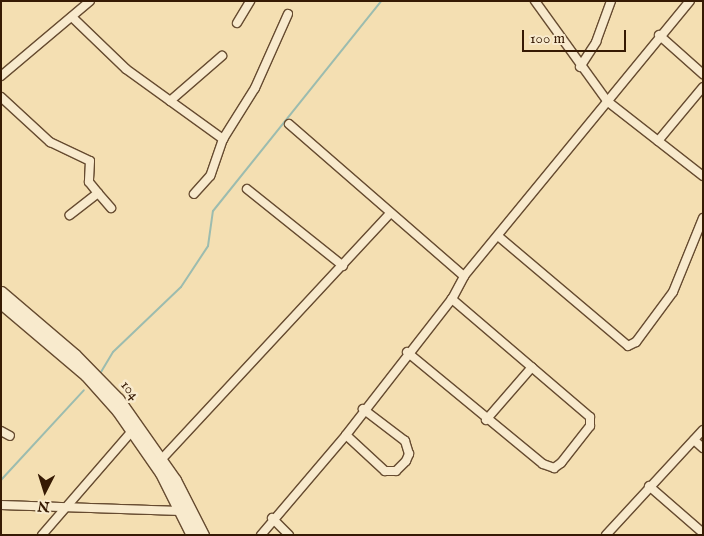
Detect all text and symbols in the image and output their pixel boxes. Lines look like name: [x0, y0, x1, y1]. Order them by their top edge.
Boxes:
scale bar: [524, 20, 628, 52]
text: 100 m: [530, 29, 565, 48]
street label: 104: [117, 376, 143, 404]
north arrow: [20, 466, 70, 516]
text: N: [37, 496, 51, 515]

